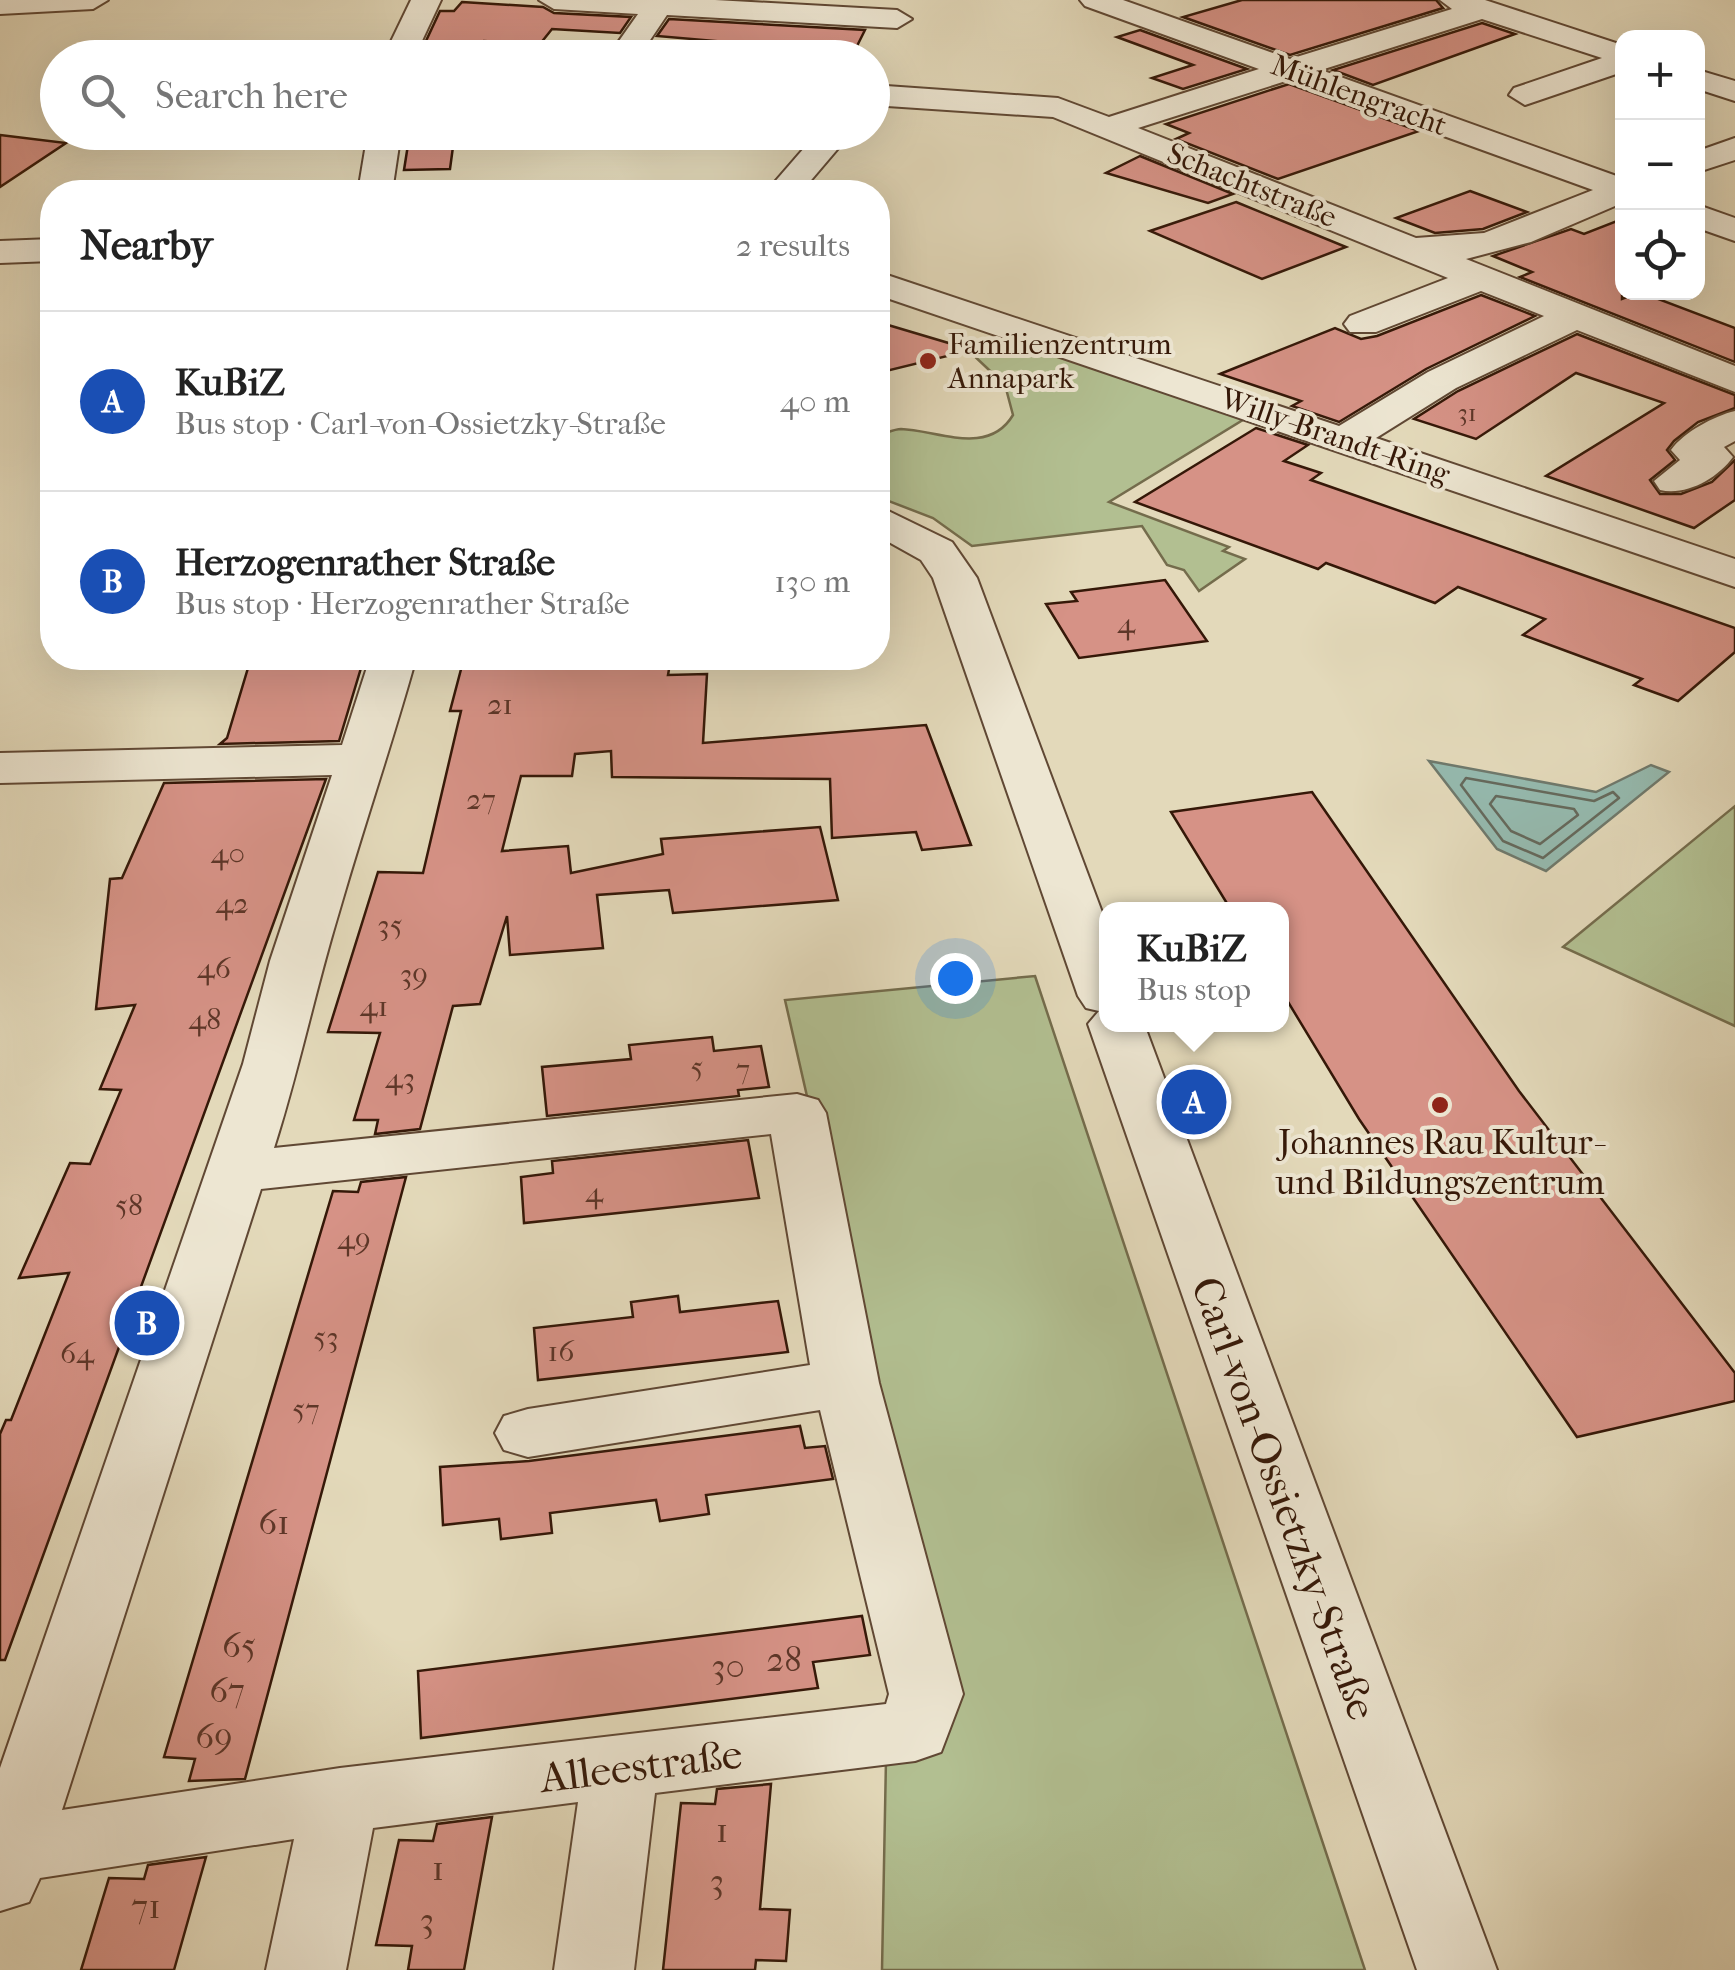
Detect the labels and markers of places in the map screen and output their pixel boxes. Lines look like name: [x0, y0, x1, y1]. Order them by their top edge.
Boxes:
place label: Familienzentrum Annapark: [947, 327, 1172, 396]
marker: Familienzentrum Annapark: [917, 350, 939, 372]
pin: A: [1162, 1064, 1226, 1140]
marker: Johannes Rau Kultur- und Bildungszentrum: [1429, 1094, 1451, 1116]
place label: Johannes Rau Kultur- und Bildungszentrum: [1274, 1122, 1607, 1203]
pin: B: [114, 1286, 180, 1360]

